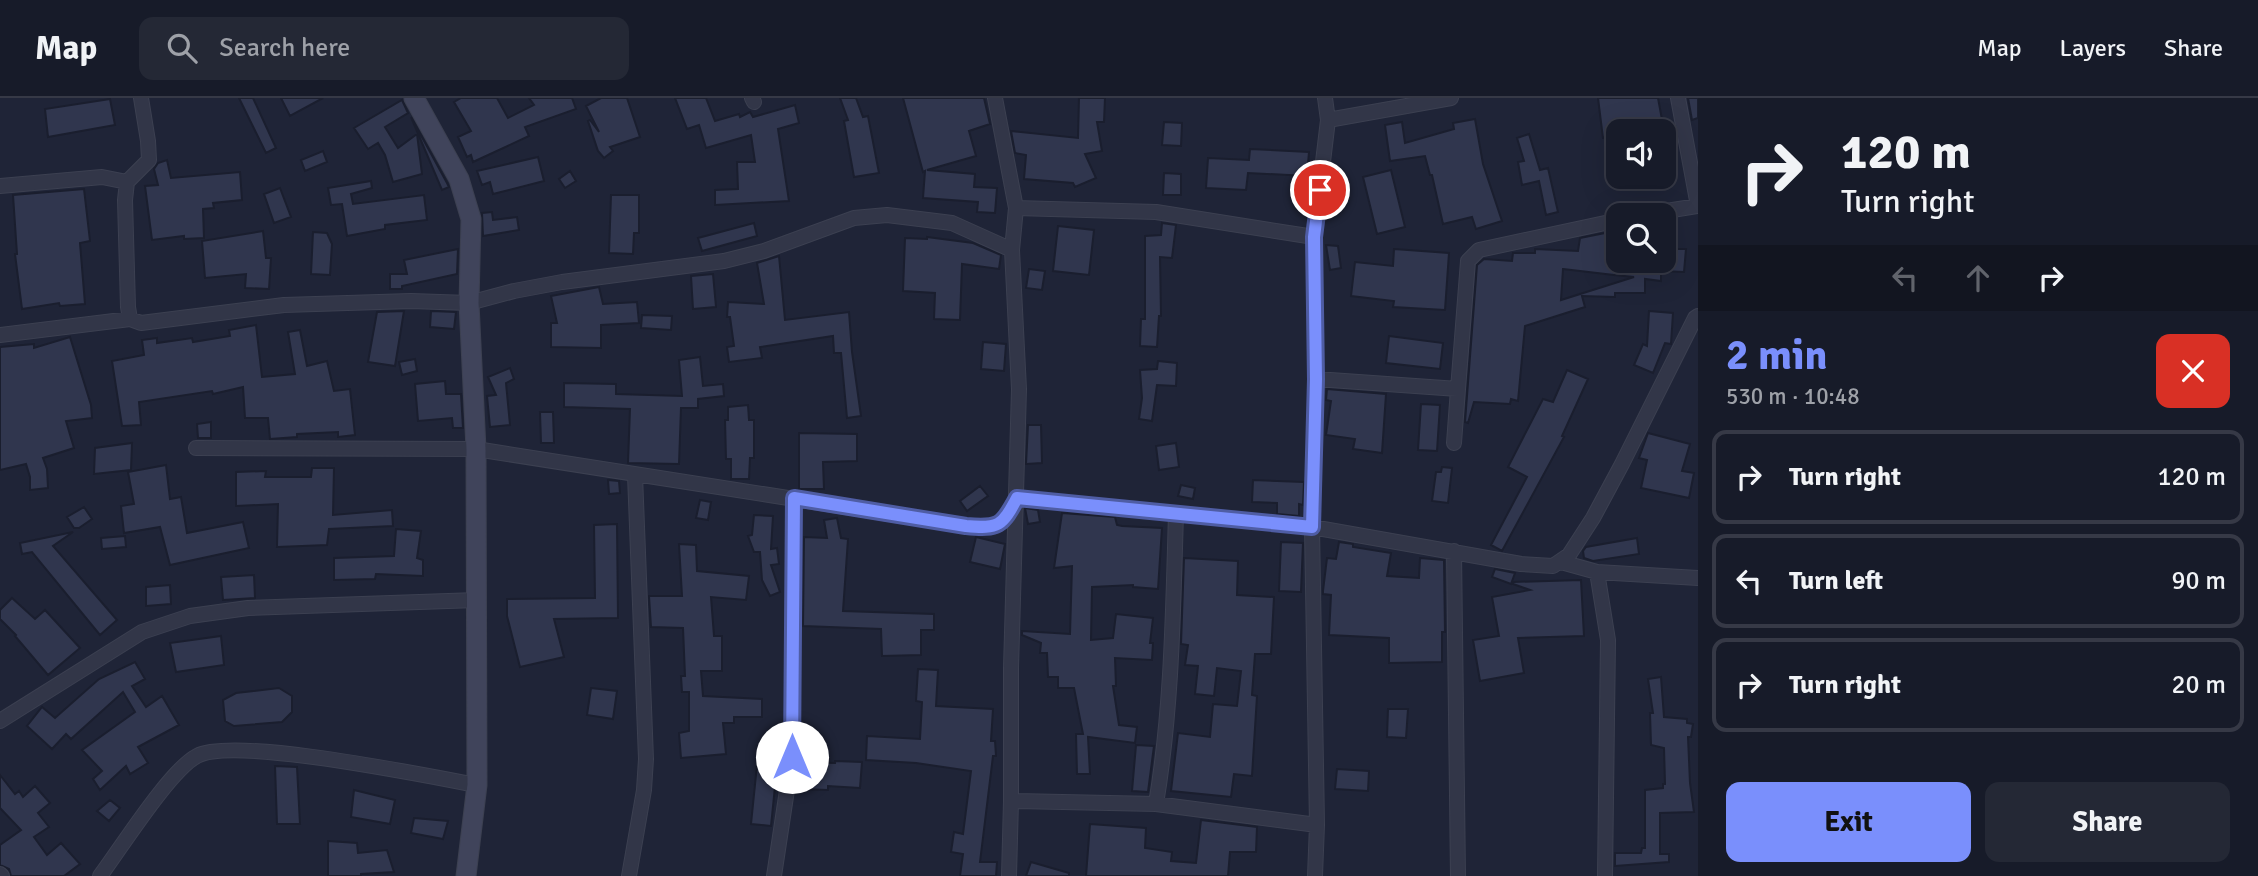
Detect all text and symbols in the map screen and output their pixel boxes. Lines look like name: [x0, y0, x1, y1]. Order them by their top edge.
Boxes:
search box: [139, 17, 629, 80]
text: Map: [35, 28, 97, 69]
icon: search: [163, 29, 201, 67]
text: Search here: [219, 32, 350, 64]
text: Map: [1977, 33, 2022, 63]
text: Layers: [2060, 33, 2126, 63]
text: Share: [2164, 33, 2223, 63]
map controls: [1606, 119, 1676, 273]
button: sound: [1606, 119, 1676, 189]
text: 120 m: [1841, 122, 1971, 182]
icon: right: [1726, 126, 1817, 217]
pin: [1290, 160, 1350, 220]
icon: arrive: [1301, 171, 1339, 209]
text: Turn right: [1841, 182, 1974, 221]
button: search: [1606, 203, 1676, 273]
icon: left: [1886, 259, 1924, 297]
icon: ahead: [1959, 259, 1997, 297]
icon: right: [2032, 259, 2070, 297]
text: 2 min: [1726, 330, 1827, 381]
button: close: [2156, 334, 2230, 408]
text: 530 m · 10:48: [1726, 382, 1860, 411]
icon: right: [1730, 458, 1768, 496]
text: Turn right: [1789, 461, 1901, 493]
text: 120 m: [2157, 461, 2226, 493]
icon: left: [1730, 562, 1768, 600]
text: Turn left: [1789, 565, 1883, 597]
text: 90 m: [2171, 565, 2226, 597]
icon: right: [1730, 666, 1768, 704]
text: Turn right: [1789, 669, 1901, 701]
text: 20 m: [2171, 669, 2226, 701]
position arrow: [755, 720, 829, 794]
button: Exit: [1726, 782, 1971, 862]
button: Share: [1985, 782, 2230, 862]

